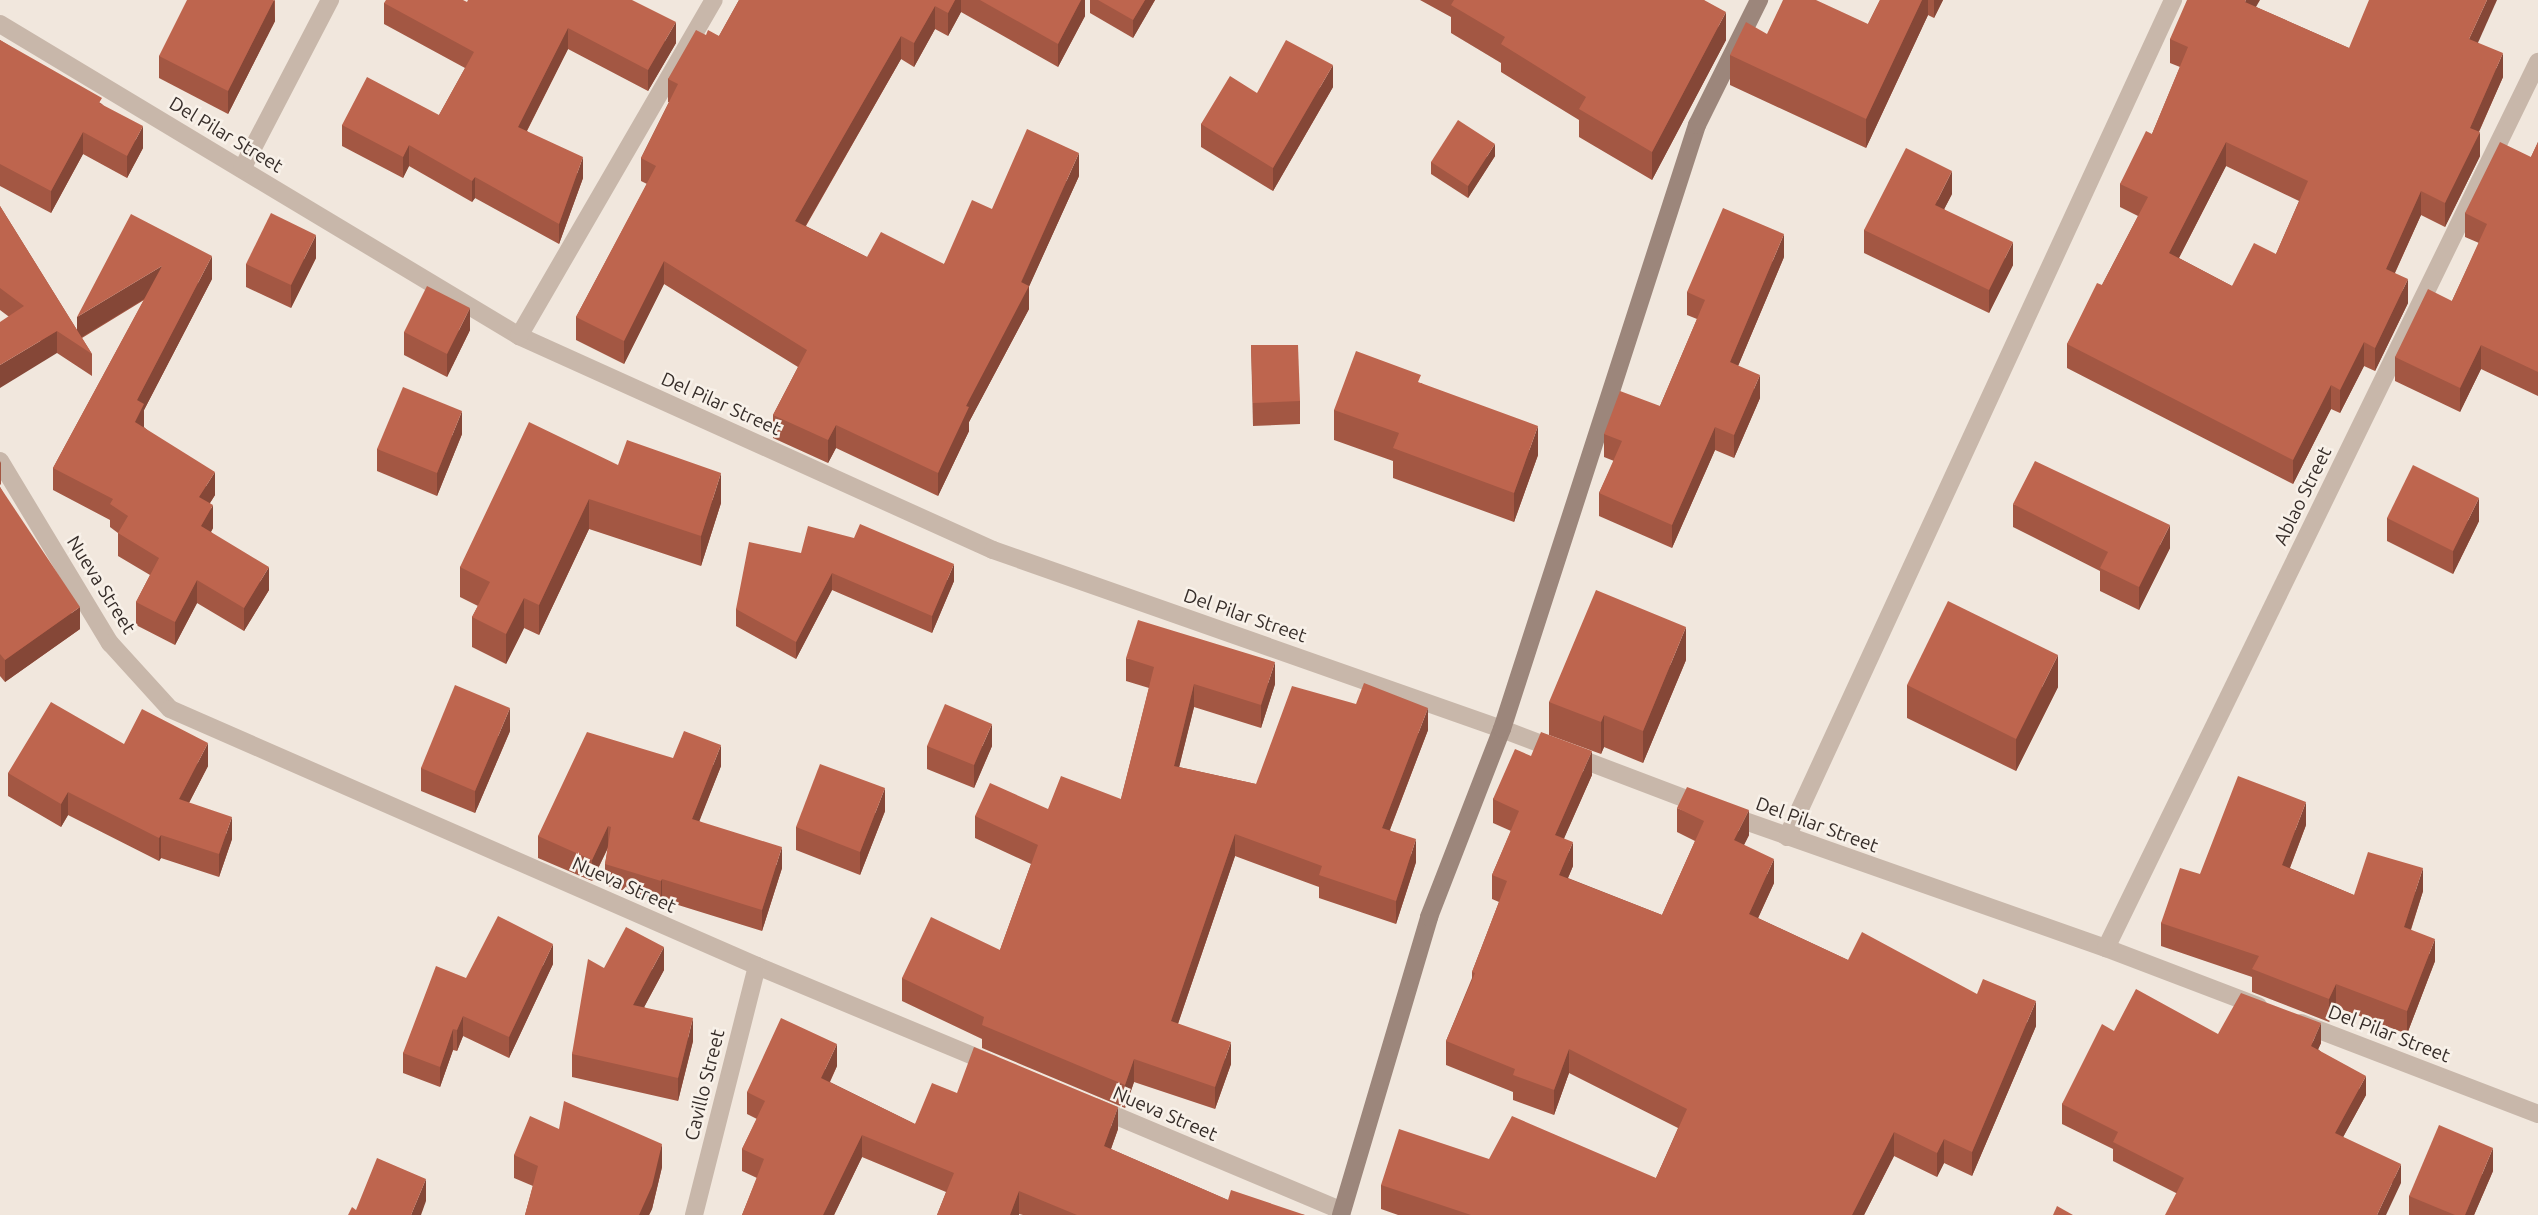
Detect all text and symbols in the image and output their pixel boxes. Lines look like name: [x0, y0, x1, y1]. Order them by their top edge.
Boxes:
street label: Del Pilar Street: [165, 92, 287, 178]
street label: Del Pilar Street: [658, 367, 784, 441]
street label: Ablao Street: [2269, 443, 2337, 549]
street label: Nueva Street: [62, 532, 140, 638]
street label: Del Pilar Street: [1180, 584, 1310, 648]
street label: Del Pilar Street: [1753, 792, 1881, 858]
street label: Nueva Street: [569, 852, 679, 918]
street label: Del Pilar Street: [2325, 1000, 2453, 1068]
street label: Cavillo Street: [680, 1027, 730, 1143]
street label: Nueva Street: [1109, 1082, 1221, 1146]

